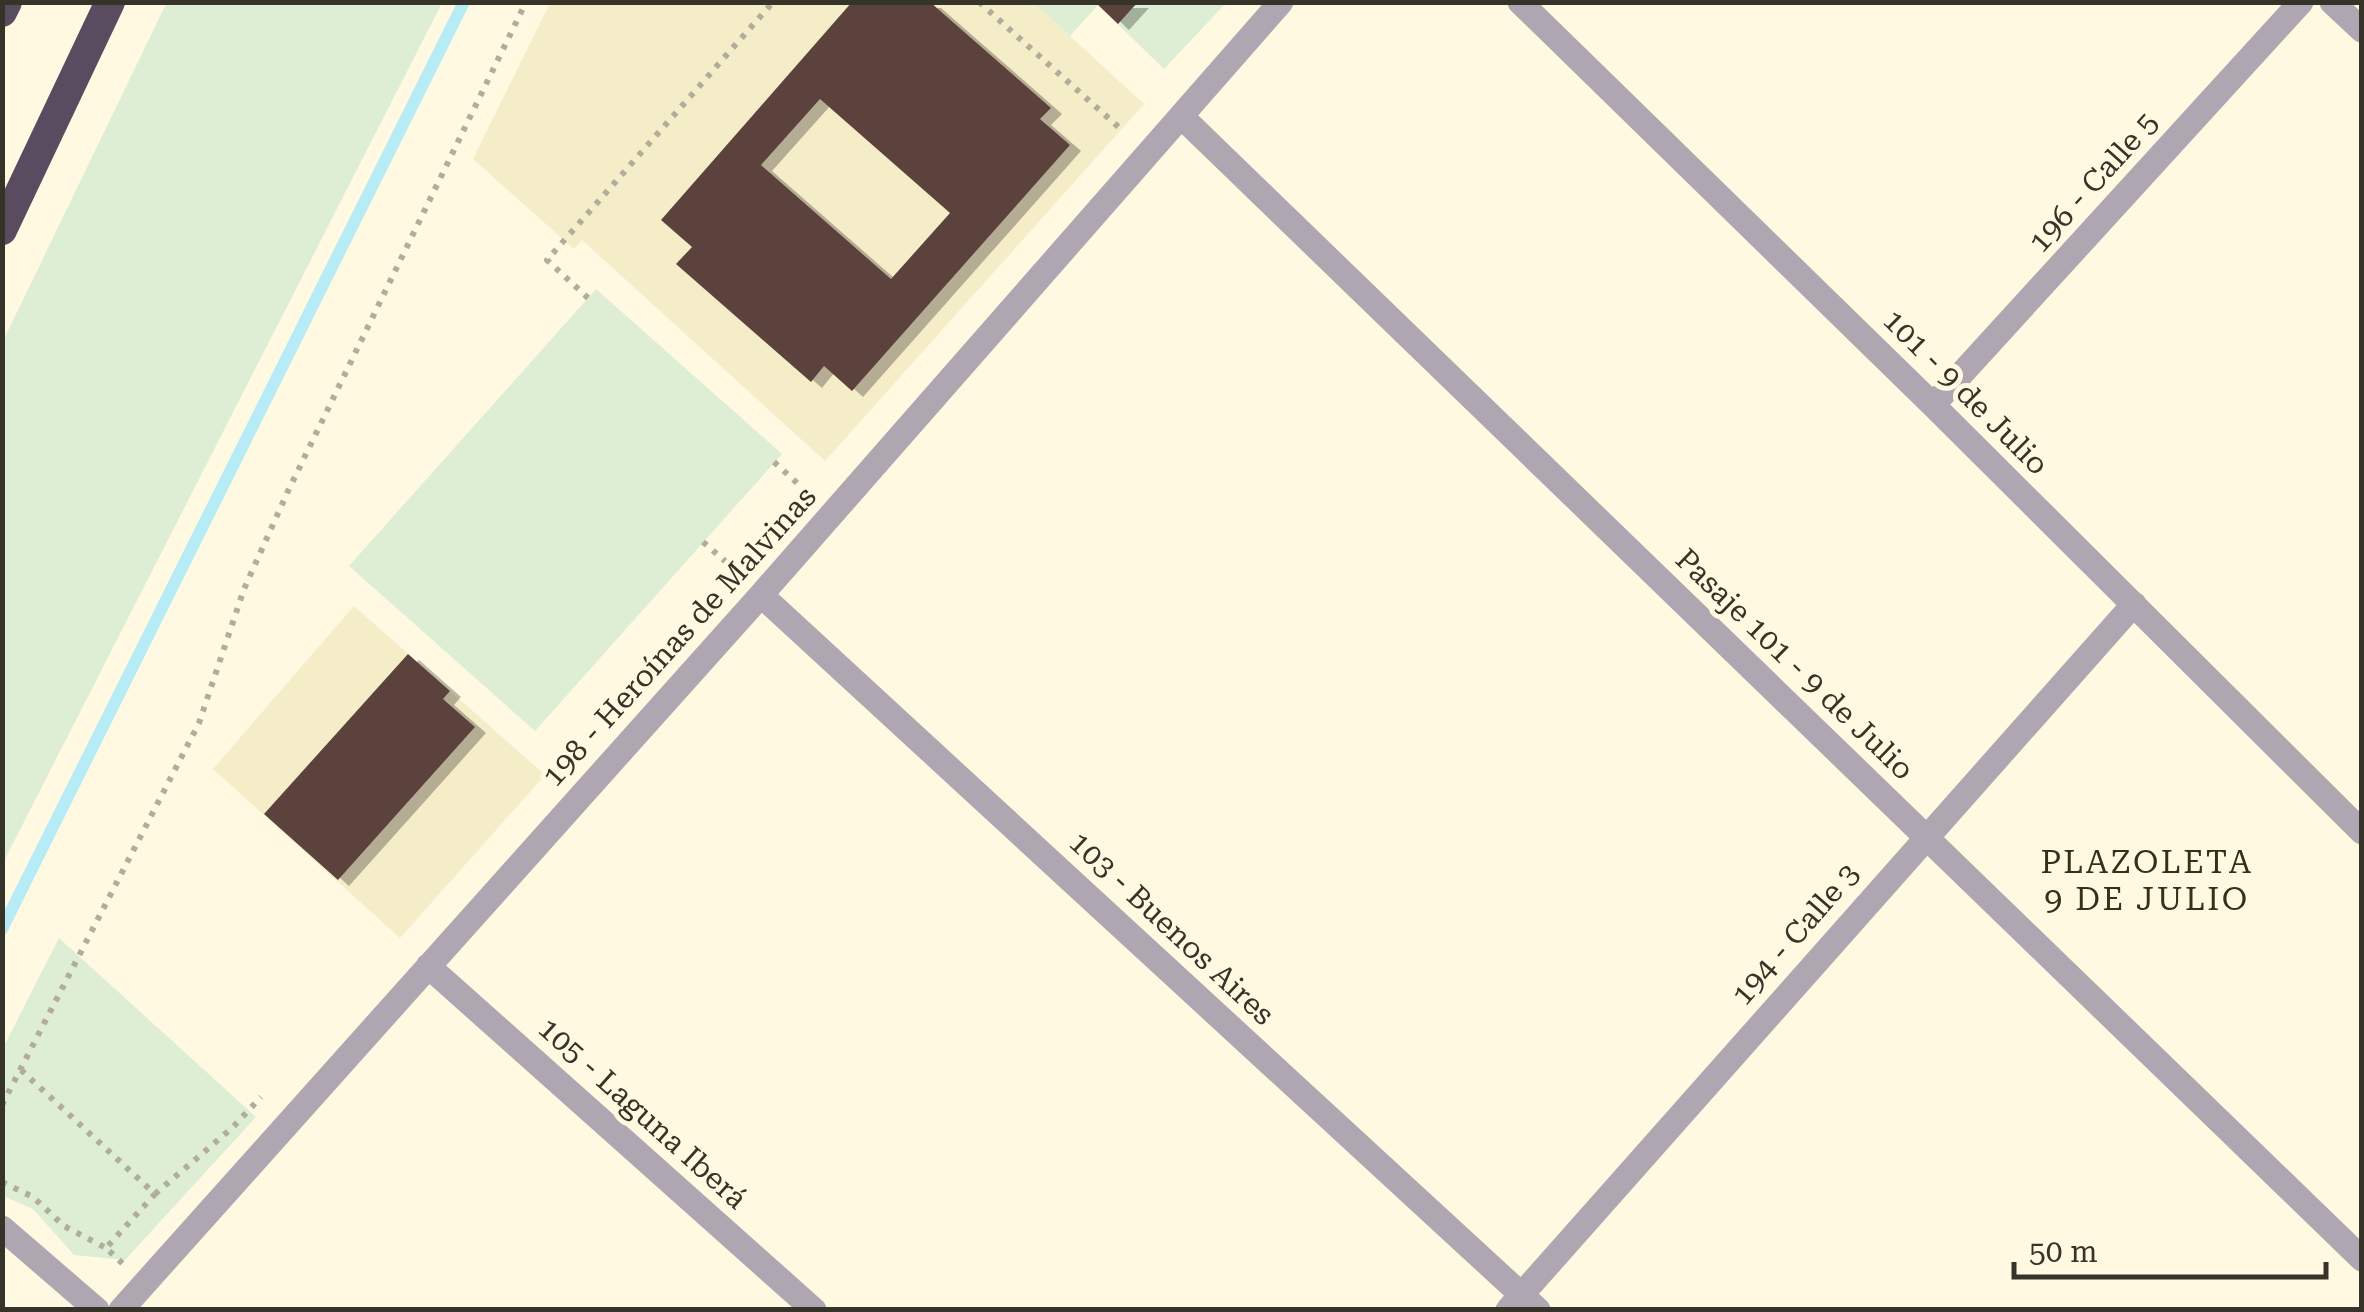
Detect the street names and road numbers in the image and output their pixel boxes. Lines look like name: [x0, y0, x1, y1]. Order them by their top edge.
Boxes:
street label: 196 - Calle 5: [2021, 105, 2165, 259]
street label: 101 - 9 de Julio: [1876, 302, 2056, 482]
street label: 198 - Heroínas de Malvinas: [535, 479, 823, 793]
street label: Pasaje 101 - 9 de Julio: [1669, 541, 1921, 787]
street label: 103 - Buenos Aires: [1063, 824, 1281, 1032]
street label: 194 - Calle 3: [1724, 856, 1866, 1012]
street label: 105 - Laguna Iberá: [532, 1010, 754, 1216]

